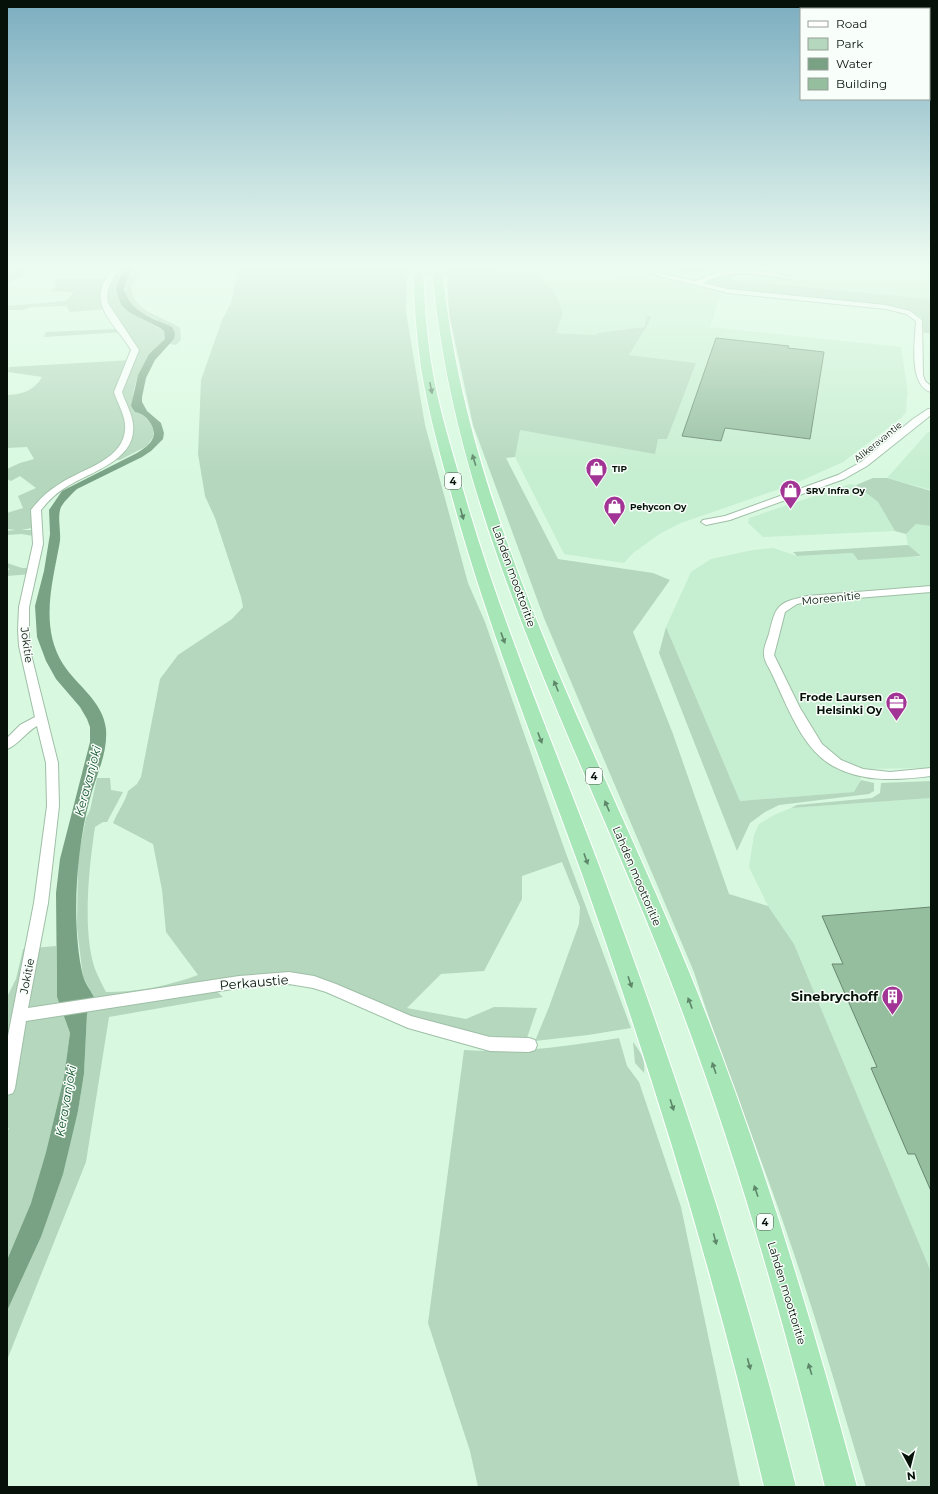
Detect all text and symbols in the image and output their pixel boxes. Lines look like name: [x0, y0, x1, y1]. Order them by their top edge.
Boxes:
legend: [800, 8, 930, 100]
text: Road: [836, 16, 867, 31]
text: Park: [836, 36, 864, 51]
text: Water: [836, 56, 873, 71]
text: Building: [836, 76, 887, 91]
one-way arrow: [429, 382, 435, 394]
street label: Alikeravantie: [852, 419, 904, 464]
one-way arrow: [471, 453, 477, 465]
shop icon: TIP: [584, 456, 610, 489]
place label: TIP: [612, 463, 628, 474]
road number: 4: [445, 473, 461, 489]
shop icon: SRV Infra Oy: [777, 478, 803, 511]
place label: SRV Infra Oy: [806, 485, 865, 496]
shop icon: Pehycon Oy: [602, 494, 628, 527]
place label: Pehycon Oy: [630, 501, 687, 512]
one-way arrow: [459, 508, 465, 520]
street label: Lahden moottoritie: [489, 523, 539, 629]
street label: Moreenitie: [801, 588, 862, 608]
street label: Jokitie: [17, 625, 36, 664]
one-way arrow: [500, 632, 506, 644]
one-way arrow: [553, 679, 559, 691]
place label: Frode Laursen Helsinki Oy: [799, 690, 882, 717]
office icon: Frode Laursen Helsinki Oy: [884, 690, 910, 723]
one-way arrow: [537, 732, 543, 744]
water label: Keravanjoki: [71, 743, 104, 818]
road number: 4: [586, 768, 602, 784]
one-way arrow: [604, 800, 610, 811]
street label: Lahden moottoritie: [610, 824, 664, 928]
one-way arrow: [584, 854, 590, 866]
street label: Jokitie: [17, 957, 37, 996]
street label: Perkaustie: [219, 971, 289, 993]
one-way arrow: [627, 976, 633, 988]
building icon: Sinebrychoff: [880, 983, 906, 1016]
place label: Sinebrychoff: [791, 988, 879, 1004]
one-way arrow: [686, 996, 692, 1008]
one-way arrow: [711, 1062, 717, 1074]
water label: Keravanjoki: [52, 1063, 79, 1138]
one-way arrow: [670, 1099, 676, 1111]
one-way arrow: [753, 1185, 759, 1197]
road number: 4: [757, 1214, 773, 1230]
one-way arrow: [712, 1232, 718, 1245]
street label: Lahden moottoritie: [765, 1240, 809, 1347]
one-way arrow: [746, 1358, 752, 1370]
one-way arrow: [807, 1363, 813, 1375]
north arrow: [890, 1446, 930, 1486]
text: N: [906, 1468, 916, 1483]

